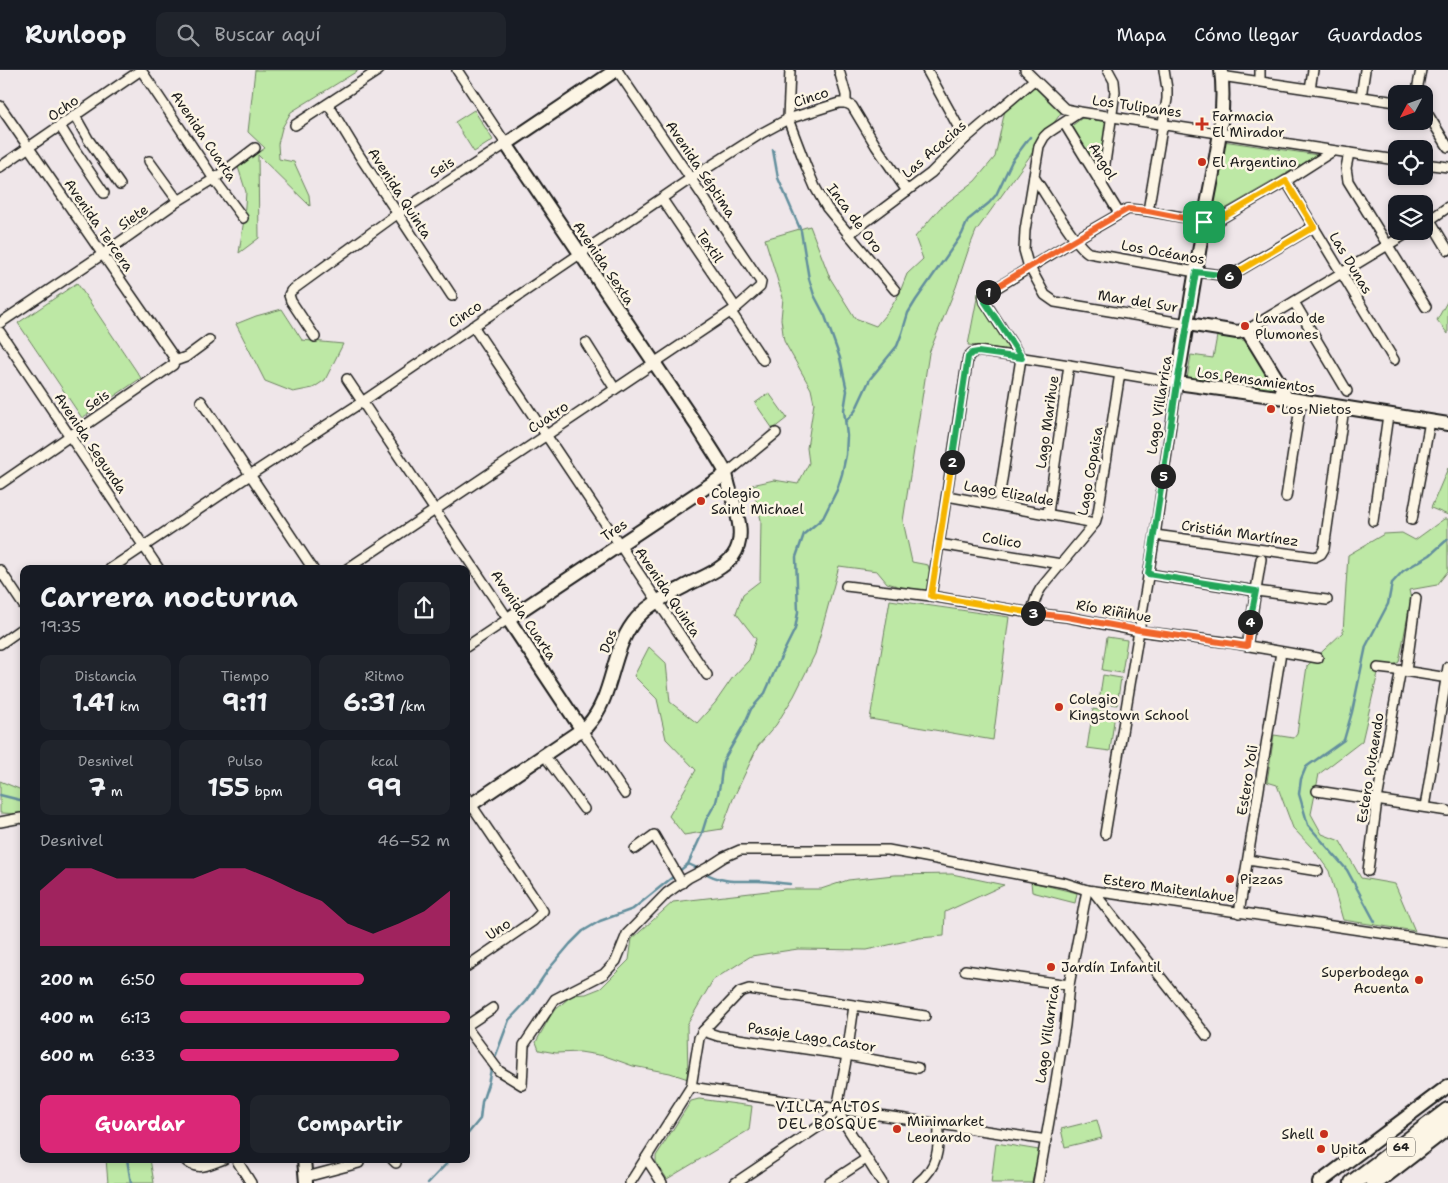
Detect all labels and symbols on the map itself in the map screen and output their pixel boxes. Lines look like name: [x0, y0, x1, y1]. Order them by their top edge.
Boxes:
street label: Cinco: [791, 83, 831, 111]
north arrow: [1388, 85, 1432, 130]
street label: Avenida Cuarta: [167, 87, 241, 185]
street label: Ocho: [44, 91, 82, 125]
street label: Los Tulipanes: [1091, 91, 1183, 121]
place label: Farmacia El Mirador: [1212, 107, 1285, 141]
street label: Las Acacias: [898, 116, 970, 182]
street label: Avenida Séptima: [662, 117, 740, 221]
marker: Farmacia El Mirador: [1196, 118, 1208, 130]
street label: Angol: [1085, 139, 1122, 183]
street label: Avenida Quinta: [364, 144, 436, 242]
street label: Seis: [426, 152, 458, 182]
place label: El Argentino: [1212, 153, 1297, 171]
marker: El Argentino: [1196, 156, 1208, 168]
street label: Avenida Tercera: [60, 175, 138, 275]
street label: Inca de Oro: [823, 180, 887, 256]
street label: Siete: [114, 200, 152, 234]
pin: [1183, 201, 1225, 243]
street label: Avenida Sexta: [569, 218, 639, 308]
street label: Textil: [692, 226, 728, 267]
street label: Las Dunas: [1325, 229, 1377, 297]
street label: Los Océanos: [1120, 236, 1206, 268]
pin: 6: [1216, 264, 1242, 288]
pin: 1: [976, 280, 1000, 304]
street label: Mar del Sur: [1097, 286, 1180, 316]
street label: Cinco: [445, 296, 485, 332]
place label: Lavado de Plumones: [1255, 309, 1325, 343]
marker: Lavado de Plumones: [1239, 320, 1251, 332]
street label: Lago Villarrica: [1142, 354, 1176, 456]
street label: Los Pensamientos: [1196, 363, 1316, 397]
street label: Lago Marihue: [1032, 374, 1062, 470]
street label: Seis: [81, 385, 113, 415]
street label: Avenida Segunda: [51, 389, 131, 497]
street label: Cuatro: [524, 397, 572, 437]
place label: Los Nietos: [1281, 400, 1351, 418]
marker: Los Nietos: [1265, 403, 1277, 415]
street label: Lago Copaisa: [1073, 425, 1107, 517]
pin: 2: [940, 450, 964, 474]
pin: 5: [1150, 464, 1176, 488]
street label: Lago Elizalde: [962, 476, 1056, 510]
place label: Colegio Saint Michael: [711, 484, 804, 518]
marker: Colegio Saint Michael: [695, 495, 707, 507]
street label: Tres: [597, 515, 631, 545]
street label: Cristián Martínez: [1180, 516, 1300, 550]
street label: Colico: [981, 528, 1023, 552]
street label: Avenida Quinta: [631, 544, 705, 641]
street label: Avenida Cuarta: [487, 566, 561, 664]
street label: Río Riñihue: [1075, 595, 1153, 627]
pin: 3: [1020, 600, 1046, 626]
pin: 4: [1238, 610, 1262, 634]
street label: Dos: [595, 626, 621, 656]
place label: Colegio Kingstown School: [1069, 690, 1189, 724]
marker: Colegio Kingstown School: [1053, 701, 1065, 713]
street label: Estero Putaendo: [1352, 712, 1388, 824]
street label: Estero Yoli: [1233, 743, 1261, 817]
street label: Estero Maitenlahue: [1102, 870, 1236, 906]
place label: Pizzas: [1240, 870, 1283, 888]
marker: Pizzas: [1224, 873, 1236, 885]
street label: Uno: [482, 914, 514, 944]
place label: Jardín Infantil: [1061, 958, 1162, 976]
marker: Jardín Infantil: [1045, 961, 1057, 973]
place label: Superbodega Acuenta: [1321, 963, 1409, 997]
marker: Superbodega Acuenta: [1413, 974, 1425, 986]
street label: Lago Villarrica: [1031, 983, 1063, 1085]
street label: Pasaje Lago Castor: [746, 1018, 878, 1056]
district label: VILLA ALTOS DEL BOSQUE: [775, 1097, 881, 1134]
place label: Minimarket Leonardo: [907, 1112, 984, 1146]
marker: Minimarket Leonardo: [891, 1123, 903, 1135]
place label: Shell: [1281, 1125, 1315, 1143]
marker: Shell: [1318, 1128, 1330, 1140]
road number: 64: [1387, 1138, 1415, 1156]
place label: Upita: [1331, 1140, 1367, 1158]
marker: Upita: [1315, 1143, 1327, 1155]

